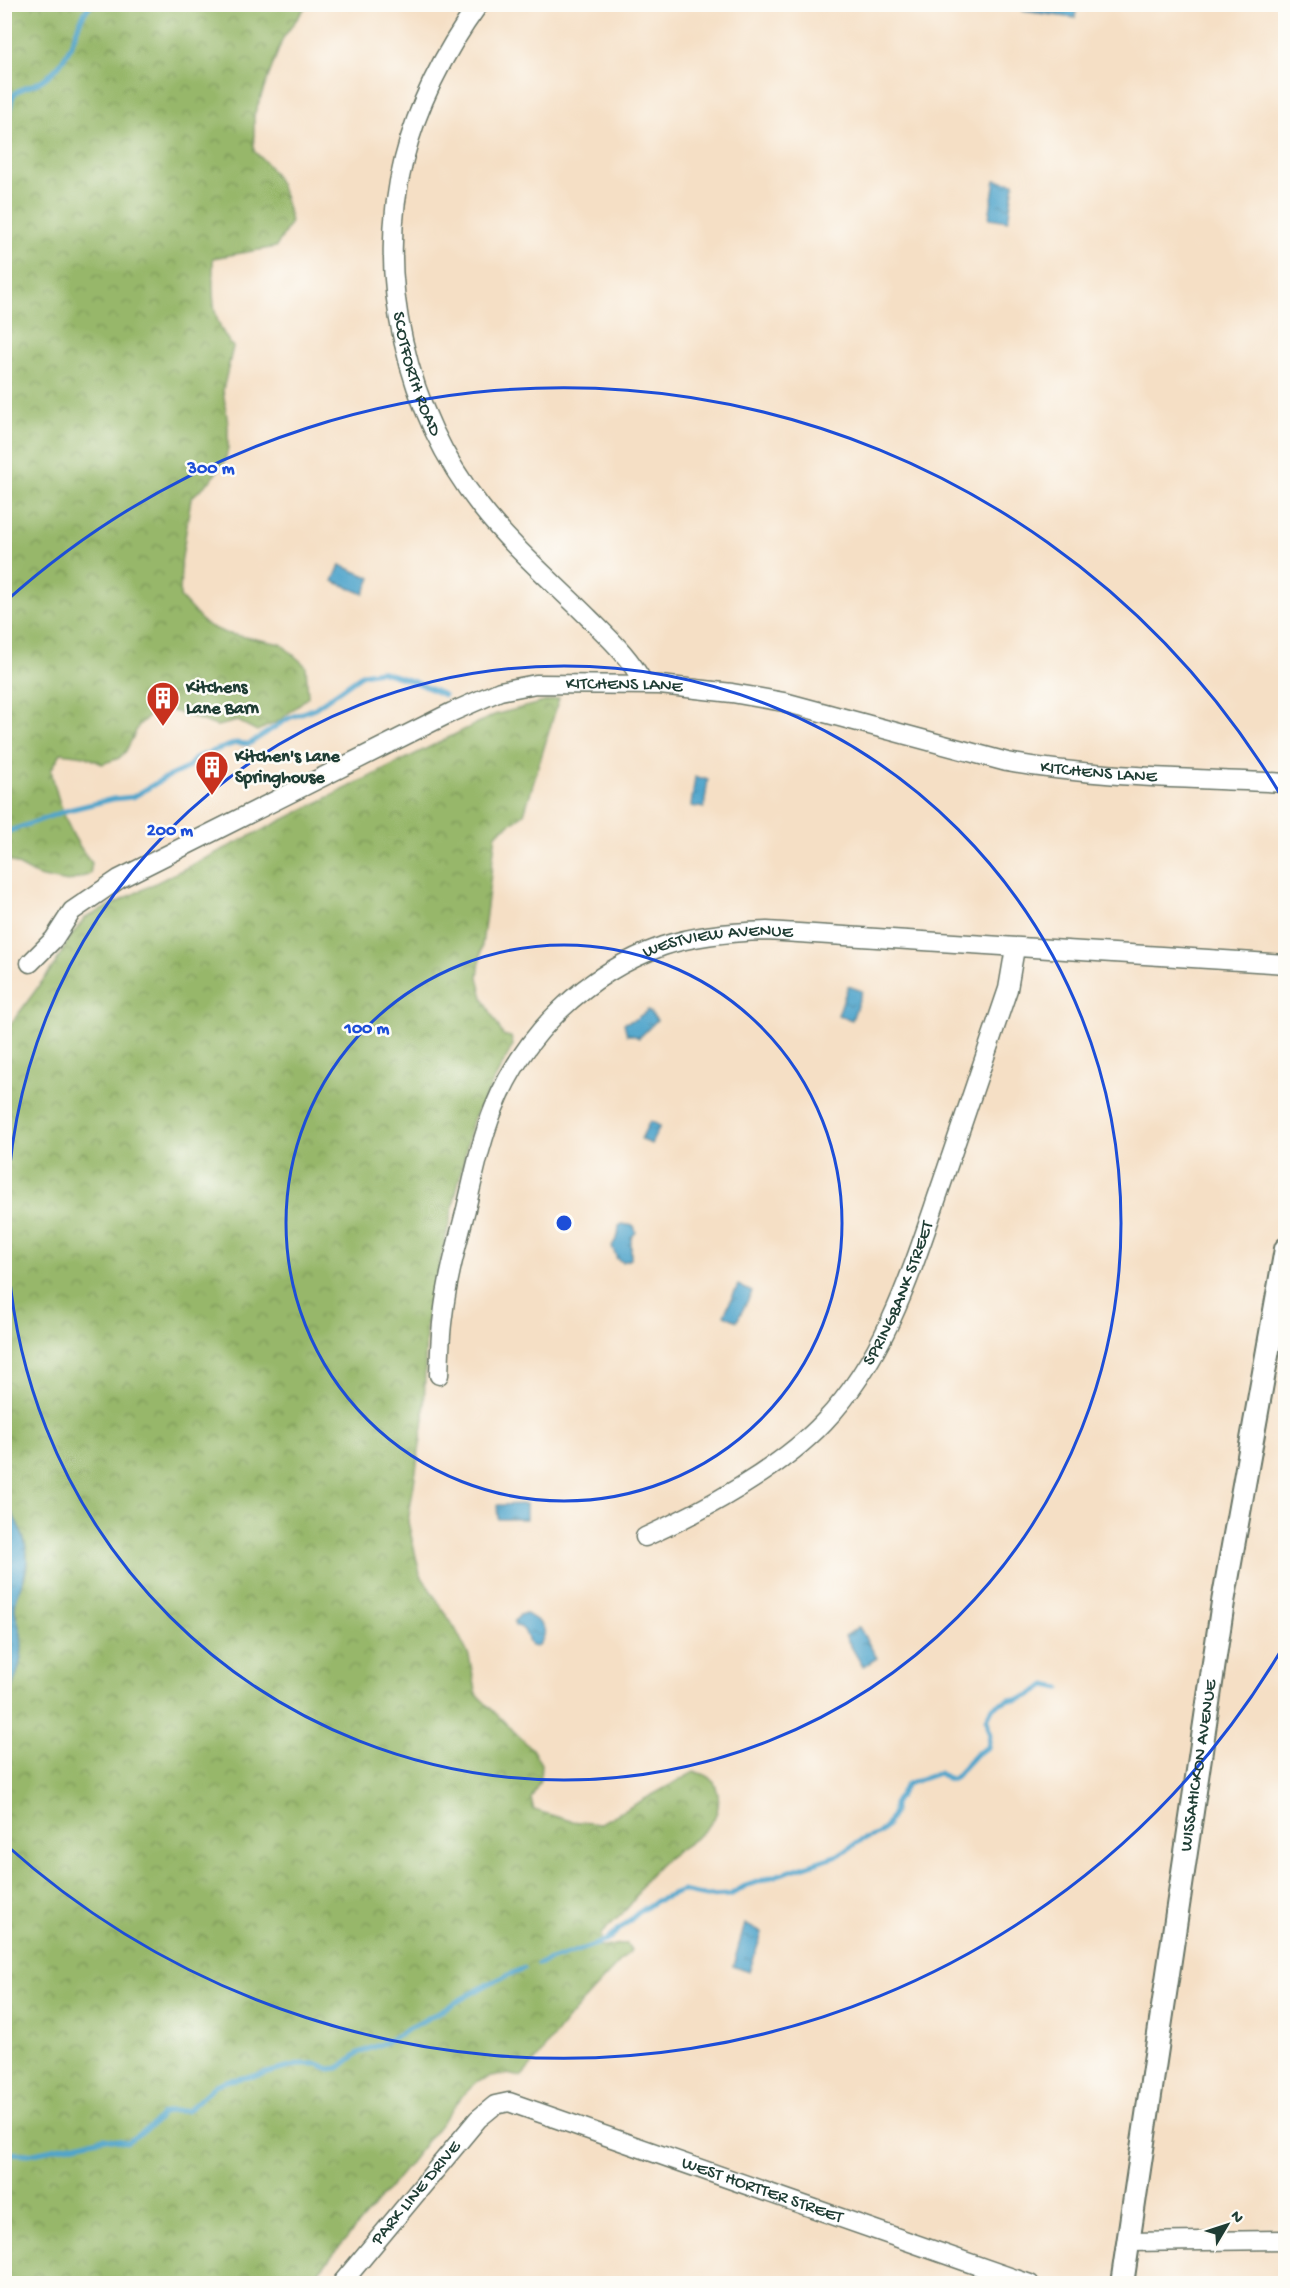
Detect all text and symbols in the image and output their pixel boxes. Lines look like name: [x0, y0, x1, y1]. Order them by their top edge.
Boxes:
street label: SCOTFORTH ROAD: [387, 310, 446, 440]
text: 300 m: [187, 459, 235, 480]
street label: KITCHENS LANE: [566, 674, 685, 698]
place label: Kitchens Lane Barn: [185, 678, 259, 720]
building icon: Kitchens Lane Barn: [145, 680, 181, 727]
place label: Kitchen's Lane Springhouse: [234, 747, 340, 789]
building icon: Kitchen's Lane Springhouse: [194, 749, 230, 796]
street label: KITCHENS LANE: [1039, 757, 1158, 788]
text: 200 m: [147, 821, 193, 842]
street label: WESTVIEW AVENUE: [640, 920, 794, 963]
text: 100 m: [344, 1019, 390, 1040]
centre of rings: [554, 1213, 574, 1233]
street label: SPRINGBANK STREET: [859, 1218, 939, 1370]
street label: WISSAHICKON AVENUE: [1176, 1678, 1222, 1853]
street label: PARK LINE DRIVE: [366, 2136, 466, 2250]
street label: WEST HORTTER STREET: [679, 2153, 847, 2229]
north arrow: [1197, 2195, 1257, 2255]
text: N: [1225, 2208, 1247, 2228]

